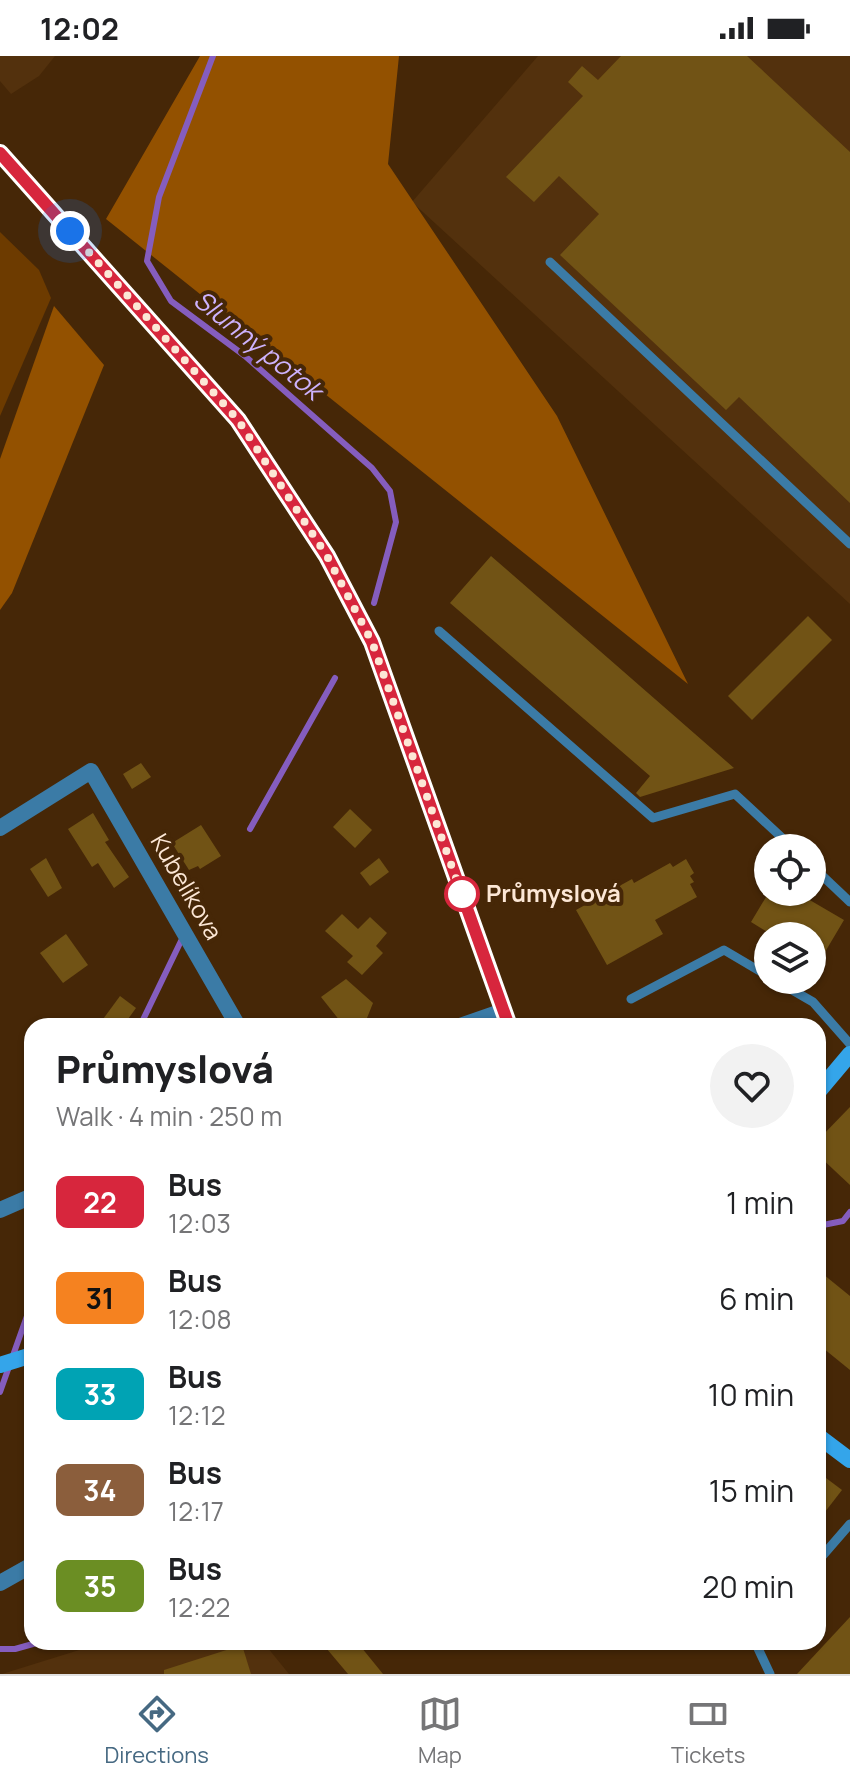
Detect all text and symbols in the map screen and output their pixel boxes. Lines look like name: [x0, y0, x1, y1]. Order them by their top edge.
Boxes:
text: 12:02: [40, 8, 119, 49]
your location: [50, 211, 90, 251]
water label: Slunný potok: [187, 281, 334, 410]
street label: Kubelíkova: [144, 827, 231, 945]
map controls: [754, 834, 826, 994]
button: locate: [754, 834, 826, 906]
place label: Průmyslová: [486, 876, 621, 909]
marker: Průmyslová: [445, 877, 479, 911]
button: layers: [754, 922, 826, 994]
text: Průmyslová: [56, 1042, 274, 1094]
button: heart: [710, 1044, 794, 1128]
text: Walk · 4 min · 250 m: [56, 1098, 282, 1134]
text: Bus: [168, 1164, 222, 1205]
text: 1 min: [726, 1182, 794, 1223]
text: 22: [83, 1183, 117, 1221]
text: 12:03: [168, 1205, 231, 1241]
text: Bus: [168, 1260, 222, 1301]
text: 6 min: [719, 1278, 794, 1319]
text: 31: [86, 1279, 114, 1317]
text: 12:08: [168, 1301, 232, 1337]
text: Bus: [168, 1356, 222, 1397]
text: 10 min: [708, 1374, 794, 1415]
text: 33: [84, 1375, 116, 1413]
text: 12:12: [168, 1397, 226, 1433]
text: Bus: [168, 1452, 222, 1493]
text: 15 min: [709, 1470, 794, 1511]
text: 34: [83, 1471, 117, 1509]
text: 12:17: [168, 1493, 224, 1529]
text: Bus: [168, 1548, 222, 1589]
text: 20 min: [702, 1566, 794, 1607]
text: 35: [84, 1567, 116, 1605]
text: 12:22: [168, 1589, 230, 1625]
tab: Directions: [105, 1692, 209, 1770]
tab: Map: [418, 1692, 462, 1770]
tab: Tickets: [671, 1692, 745, 1770]

